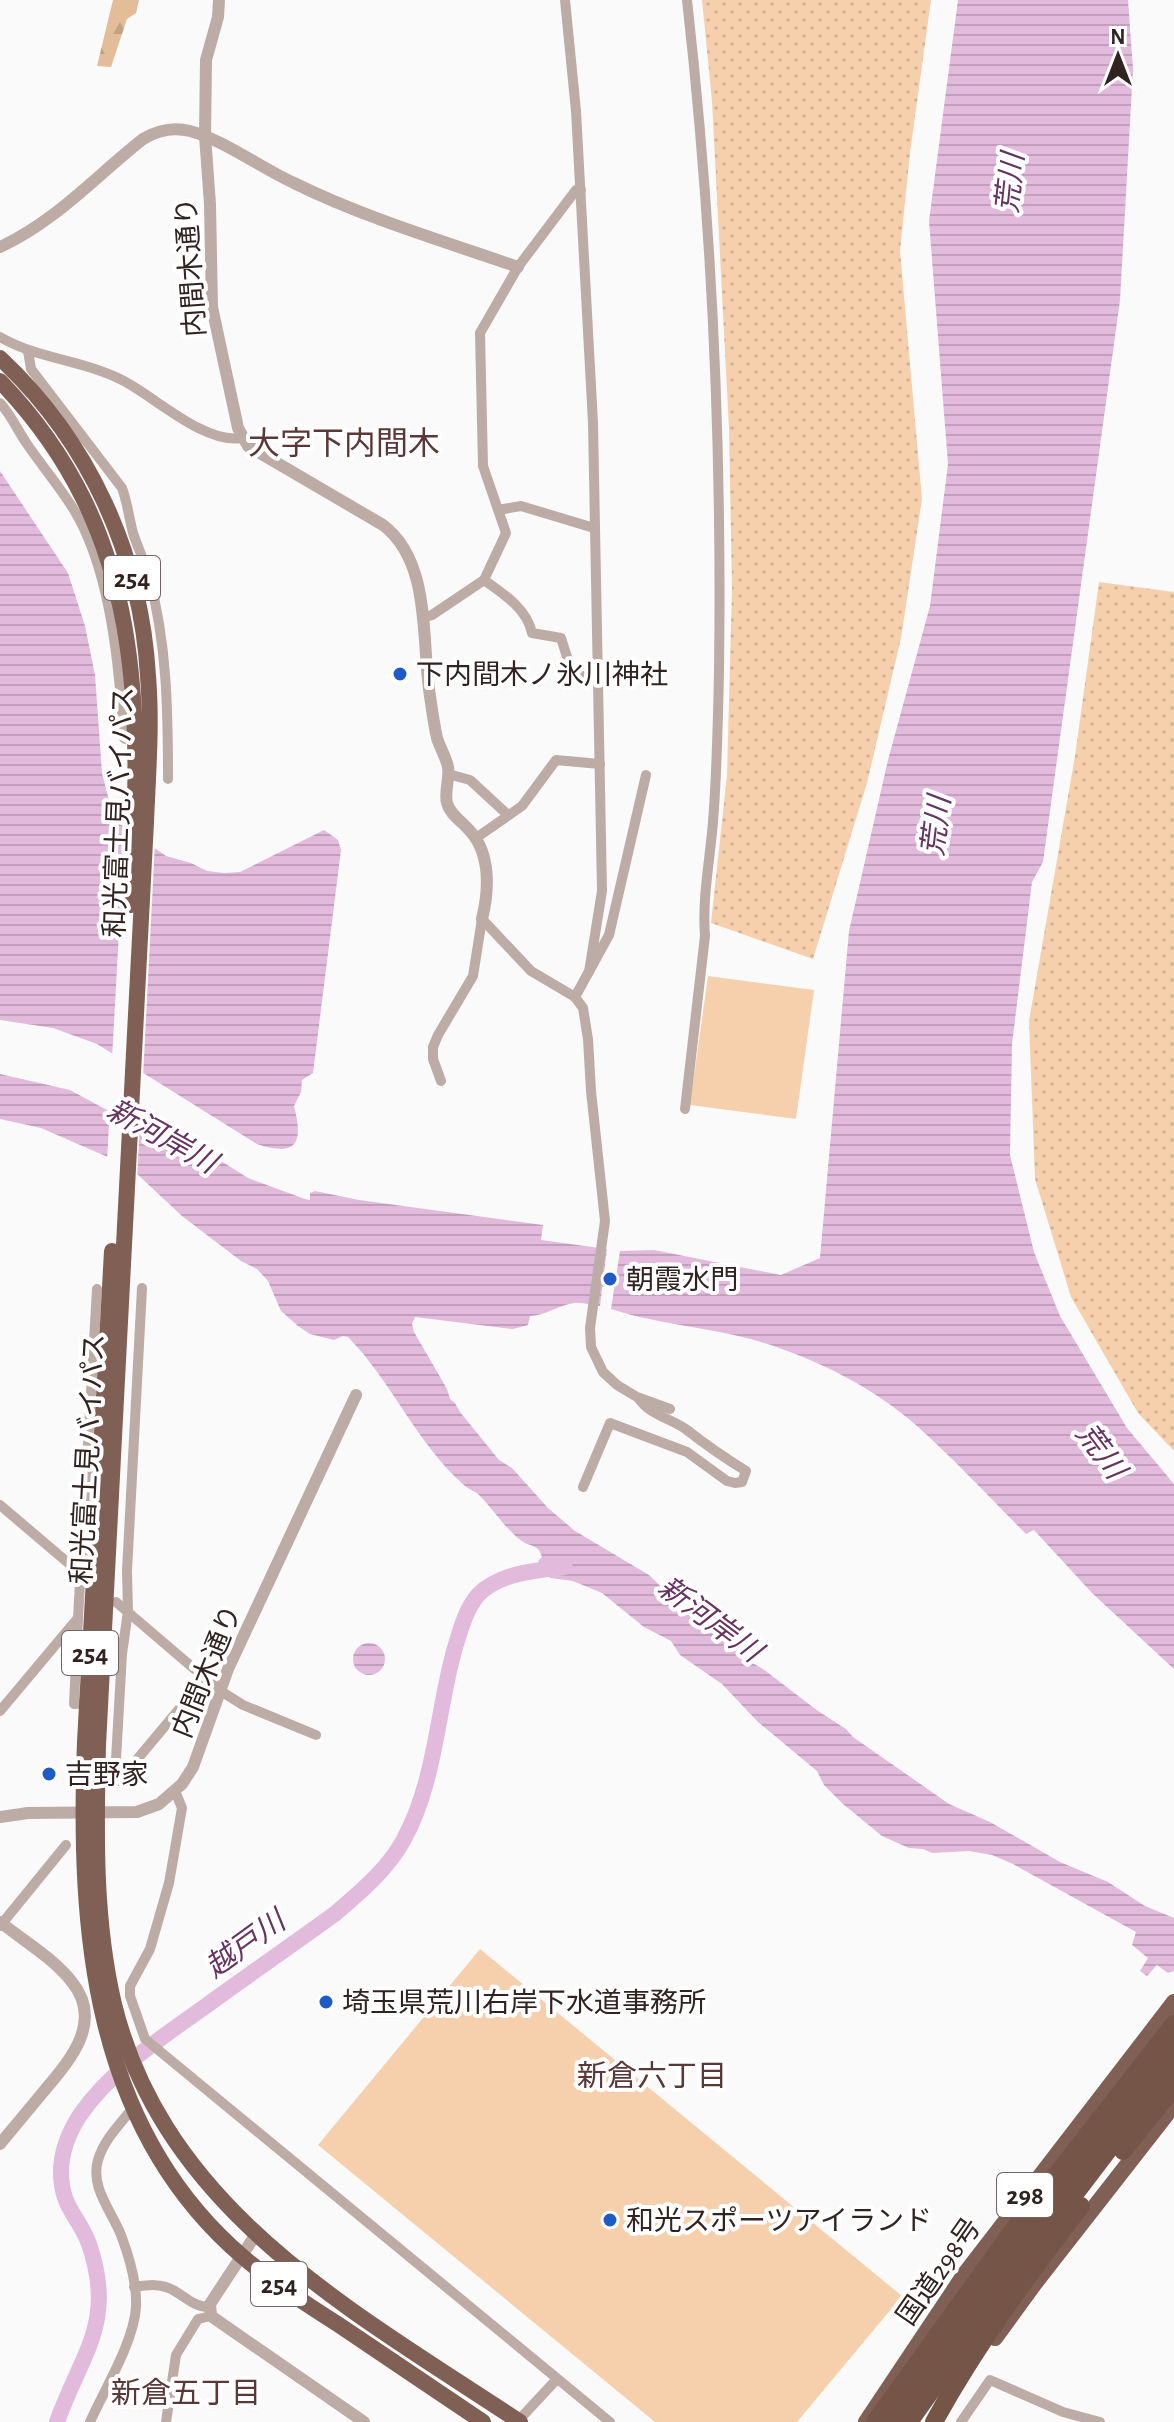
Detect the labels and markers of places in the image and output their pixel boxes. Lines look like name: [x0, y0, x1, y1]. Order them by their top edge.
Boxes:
place label: 下内間木ノ氷川神社: [416, 660, 668, 690]
marker: 下内間木ノ氷川神社: [391, 665, 409, 683]
place label: 朝霞水門: [626, 1265, 738, 1295]
marker: 朝霞水門: [601, 1270, 619, 1288]
place label: 吉野家: [65, 1760, 149, 1790]
marker: 吉野家: [40, 1765, 58, 1783]
place label: 埼玉県荒川右岸下水道事務所: [342, 1988, 706, 2018]
marker: 埼玉県荒川右岸下水道事務所: [317, 1993, 335, 2011]
place label: 和光スポーツアイランド: [626, 2206, 932, 2236]
marker: 和光スポーツアイランド: [601, 2211, 619, 2229]

